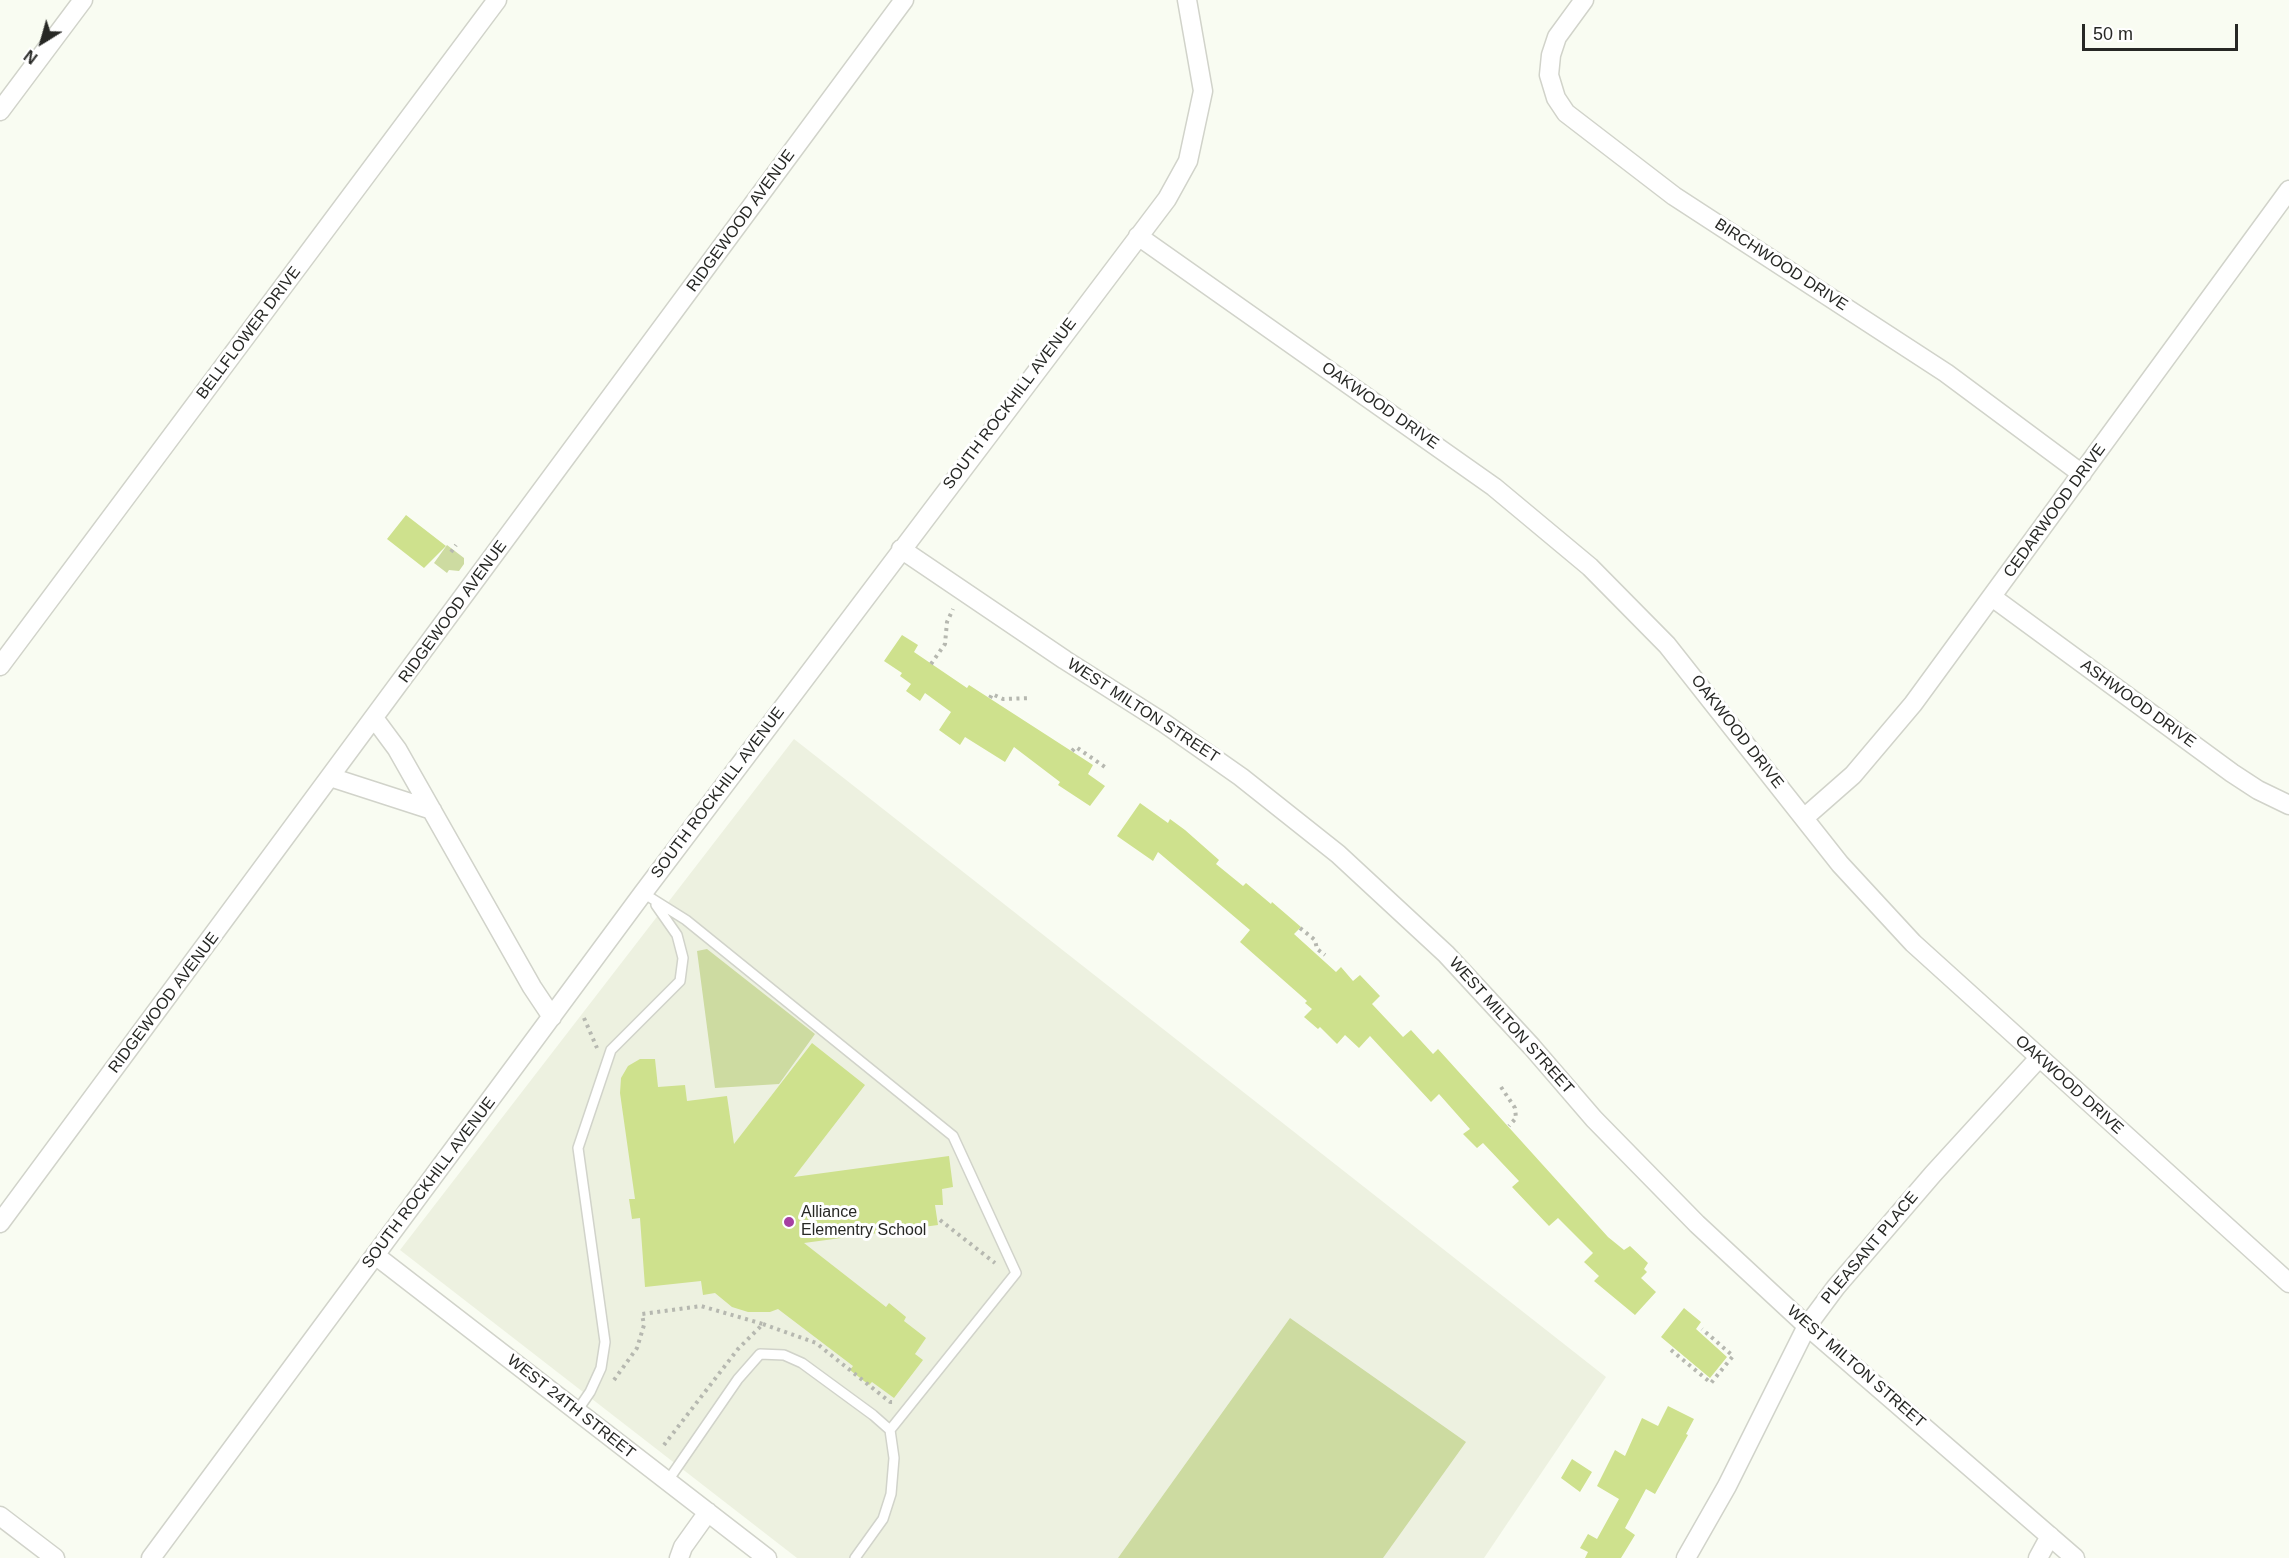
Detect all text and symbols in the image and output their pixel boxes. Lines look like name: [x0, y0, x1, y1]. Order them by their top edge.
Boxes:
north arrow: [12, 12, 72, 72]
scale bar: [2085, 12, 2241, 50]
text: 50 m: [2093, 24, 2133, 44]
text: N: [21, 47, 41, 67]
street label: RIDGEWOOD AVENUE: [683, 146, 799, 296]
street label: BIRCHWOOD DRIVE: [1711, 215, 1851, 315]
street label: BELLFLOWER DRIVE: [193, 263, 305, 403]
street label: SOUTH ROCKHILL AVENUE: [939, 315, 1081, 493]
street label: OAKWOOD DRIVE: [1318, 358, 1442, 454]
street label: CEDARWOOD DRIVE: [2000, 440, 2110, 582]
street label: RIDGEWOOD AVENUE: [395, 537, 511, 687]
street label: WEST MILTON STREET: [1063, 655, 1223, 767]
street label: ASHWOOD DRIVE: [2077, 656, 2199, 752]
street label: OAKWOOD DRIVE: [1687, 671, 1787, 793]
street label: SOUTH ROCKHILL AVENUE: [647, 704, 789, 882]
street label: RIDGEWOOD AVENUE: [105, 929, 223, 1077]
street label: WEST MILTON STREET: [1445, 954, 1577, 1098]
street label: OAKWOOD DRIVE: [2011, 1031, 2127, 1139]
street label: SOUTH ROCKHILL AVENUE: [358, 1094, 500, 1272]
street label: PLEASANT PLACE: [1817, 1188, 1923, 1308]
place label: Alliance Elementry School: [801, 1203, 926, 1241]
marker: Alliance Elementry School: [782, 1215, 796, 1229]
street label: WEST MILTON STREET: [1783, 1302, 1929, 1432]
street label: WEST 24TH STREET: [503, 1351, 639, 1463]

